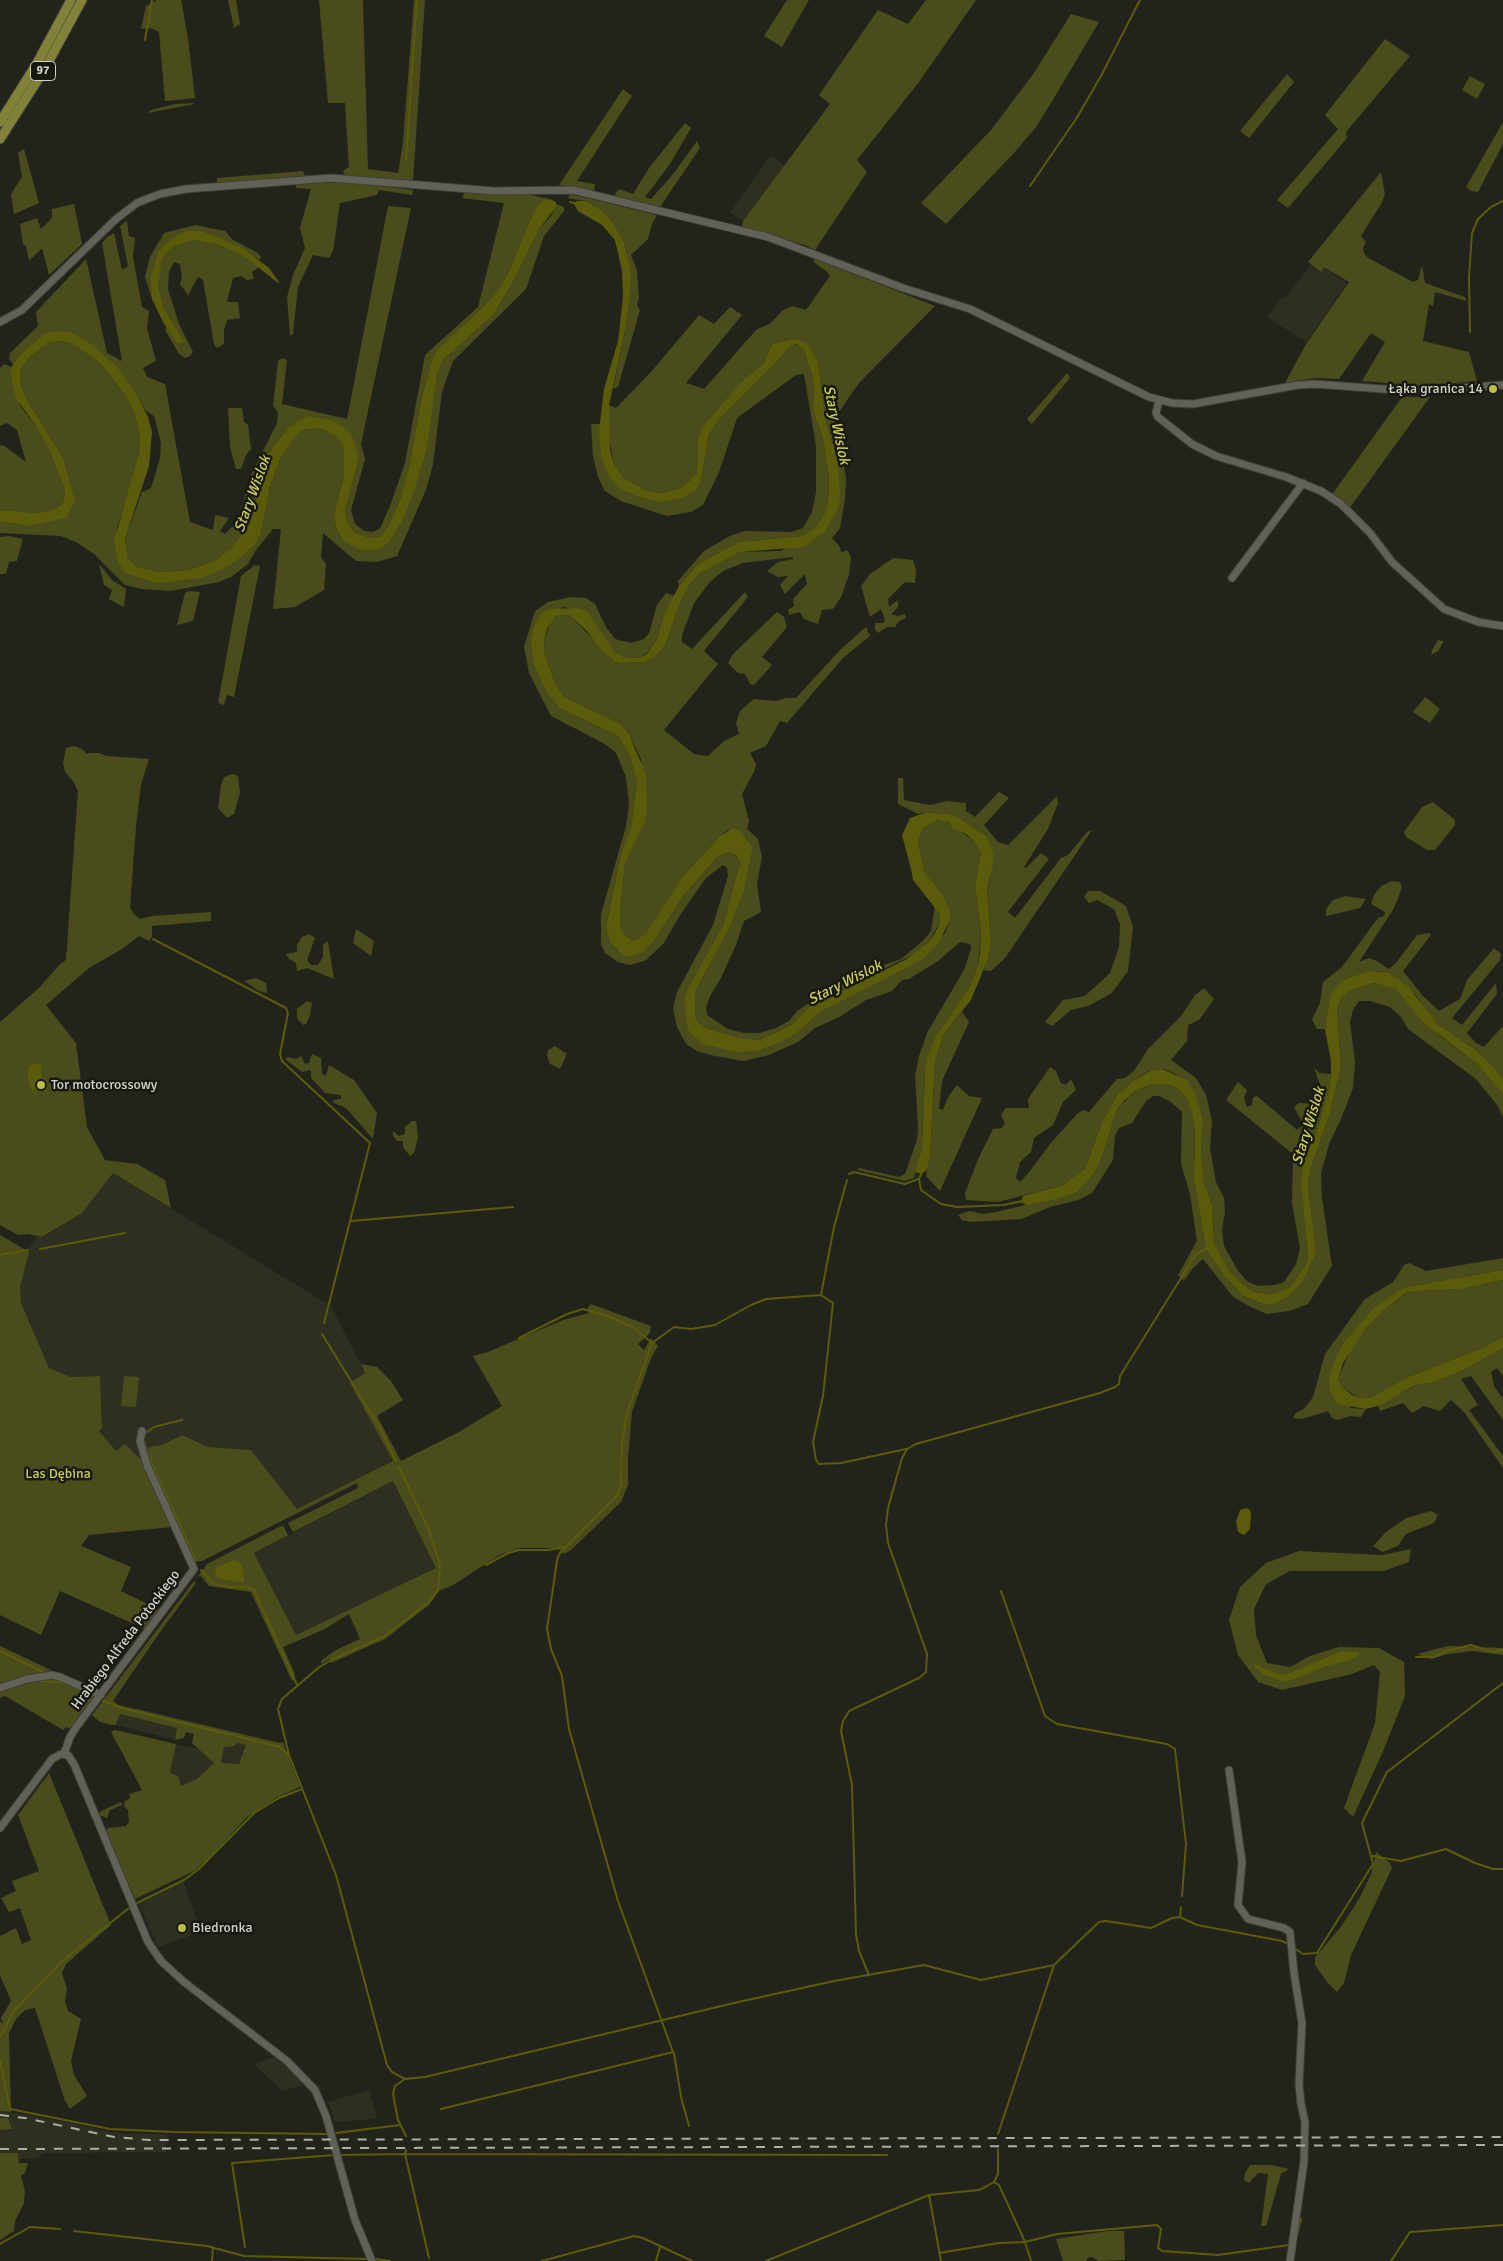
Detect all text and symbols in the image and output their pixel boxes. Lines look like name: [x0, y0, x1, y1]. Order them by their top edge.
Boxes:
road number: 97: [30, 61, 56, 80]
place label: Łąka granica 14: [1389, 381, 1483, 397]
marker: Łąka granica 14: [1487, 383, 1499, 395]
water label: Stary Wislok: [819, 384, 853, 466]
water label: Stary Wislok: [231, 453, 275, 535]
water label: Stary Wislok: [805, 957, 885, 1009]
place label: Tor motocrossowy: [51, 1077, 157, 1093]
marker: Tor motocrossowy: [35, 1079, 47, 1091]
water label: Stary Wislok: [1289, 1085, 1329, 1167]
park label: Las Dębina: [25, 1466, 91, 1482]
street label: Hrabiego Alfreda Potockiego: [68, 1567, 184, 1713]
place label: Biedronka: [192, 1920, 253, 1936]
marker: Biedronka: [176, 1922, 188, 1934]

